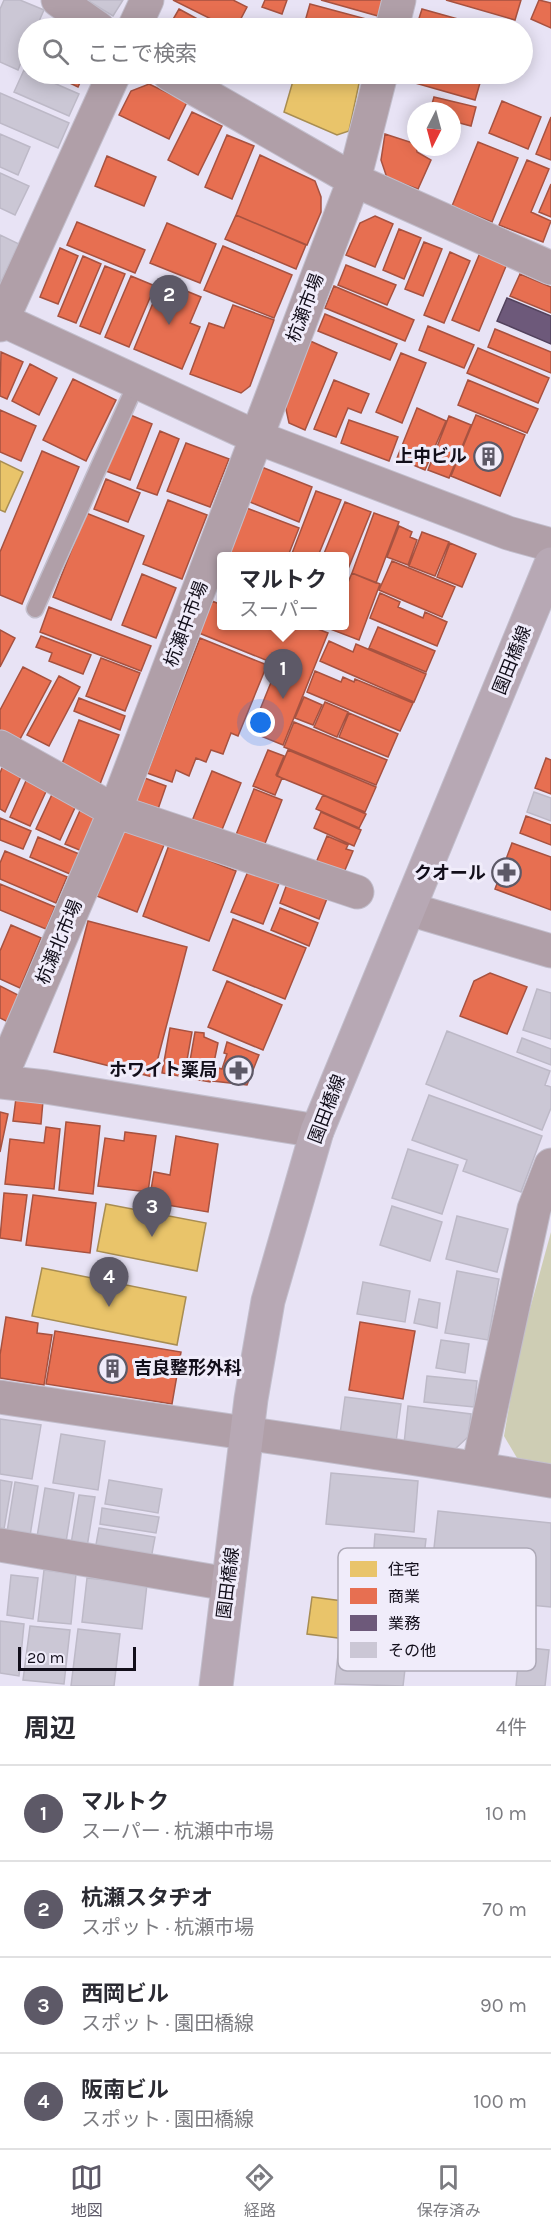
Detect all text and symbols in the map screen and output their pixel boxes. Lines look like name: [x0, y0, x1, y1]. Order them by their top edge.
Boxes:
search box: [18, 18, 533, 84]
icon: search: [39, 35, 72, 68]
text: ここで検索: [87, 41, 197, 67]
north arrow: [407, 102, 461, 156]
street label: 杭瀬市場: [282, 270, 328, 346]
pin: 2: [150, 276, 188, 325]
building icon: 上中ビル: [472, 440, 504, 472]
place label: 上中ビル: [395, 445, 467, 467]
popup: [217, 552, 349, 630]
text: マルトク: [239, 567, 327, 593]
street label: 杭瀬中市場: [160, 578, 212, 670]
text: スーパー: [239, 598, 319, 621]
street label: 園田橋線: [488, 623, 536, 697]
pin: 1: [264, 650, 302, 699]
your location: [246, 708, 275, 737]
pharmacy icon: クオール: [491, 857, 523, 889]
place label: クオール: [414, 862, 486, 884]
street label: 杭瀬北市場: [31, 896, 87, 988]
pharmacy icon: ホワイト薬局: [222, 1054, 254, 1086]
place label: ホワイト薬局: [109, 1059, 217, 1081]
street label: 園田橋線: [304, 1071, 350, 1147]
pin: 3: [132, 1188, 172, 1237]
pin: 4: [90, 1258, 128, 1307]
building icon: 吉良整形外科: [97, 1352, 129, 1384]
place label: 吉良整形外科: [134, 1357, 242, 1379]
street label: 園田橋線: [213, 1546, 243, 1620]
legend: [338, 1548, 536, 1671]
text: 住宅: [388, 1560, 420, 1579]
text: 商業: [388, 1587, 420, 1606]
text: 業務: [388, 1614, 420, 1633]
text: その他: [388, 1641, 436, 1660]
scale bar: [18, 1644, 136, 1672]
text: 20 m: [27, 1648, 65, 1667]
text: 周辺: [24, 1713, 76, 1744]
text: 4件: [496, 1716, 527, 1739]
text: マルトク: [81, 1789, 169, 1815]
text: 1: [40, 1802, 47, 1825]
text: 10 m: [485, 1802, 527, 1825]
text: スーパー · 杭瀬中市場: [81, 1820, 274, 1843]
text: 杭瀬スタヂオ: [81, 1885, 213, 1911]
text: 2: [37, 1898, 50, 1921]
text: 70 m: [482, 1898, 527, 1921]
text: スポット · 杭瀬市場: [81, 1916, 254, 1939]
text: 西岡ビル: [81, 1981, 169, 2007]
text: 3: [37, 1994, 50, 2017]
text: 90 m: [480, 1994, 527, 2017]
text: スポット · 園田橋線: [81, 2012, 254, 2035]
text: 阪南ビル: [81, 2077, 169, 2103]
text: 4: [38, 2090, 49, 2113]
text: 100 m: [473, 2090, 527, 2113]
text: スポット · 園田橋線: [81, 2108, 254, 2131]
tab: 地図: [70, 2161, 103, 2221]
tab: 経路: [243, 2161, 276, 2221]
tab: 保存済み: [417, 2161, 481, 2221]

